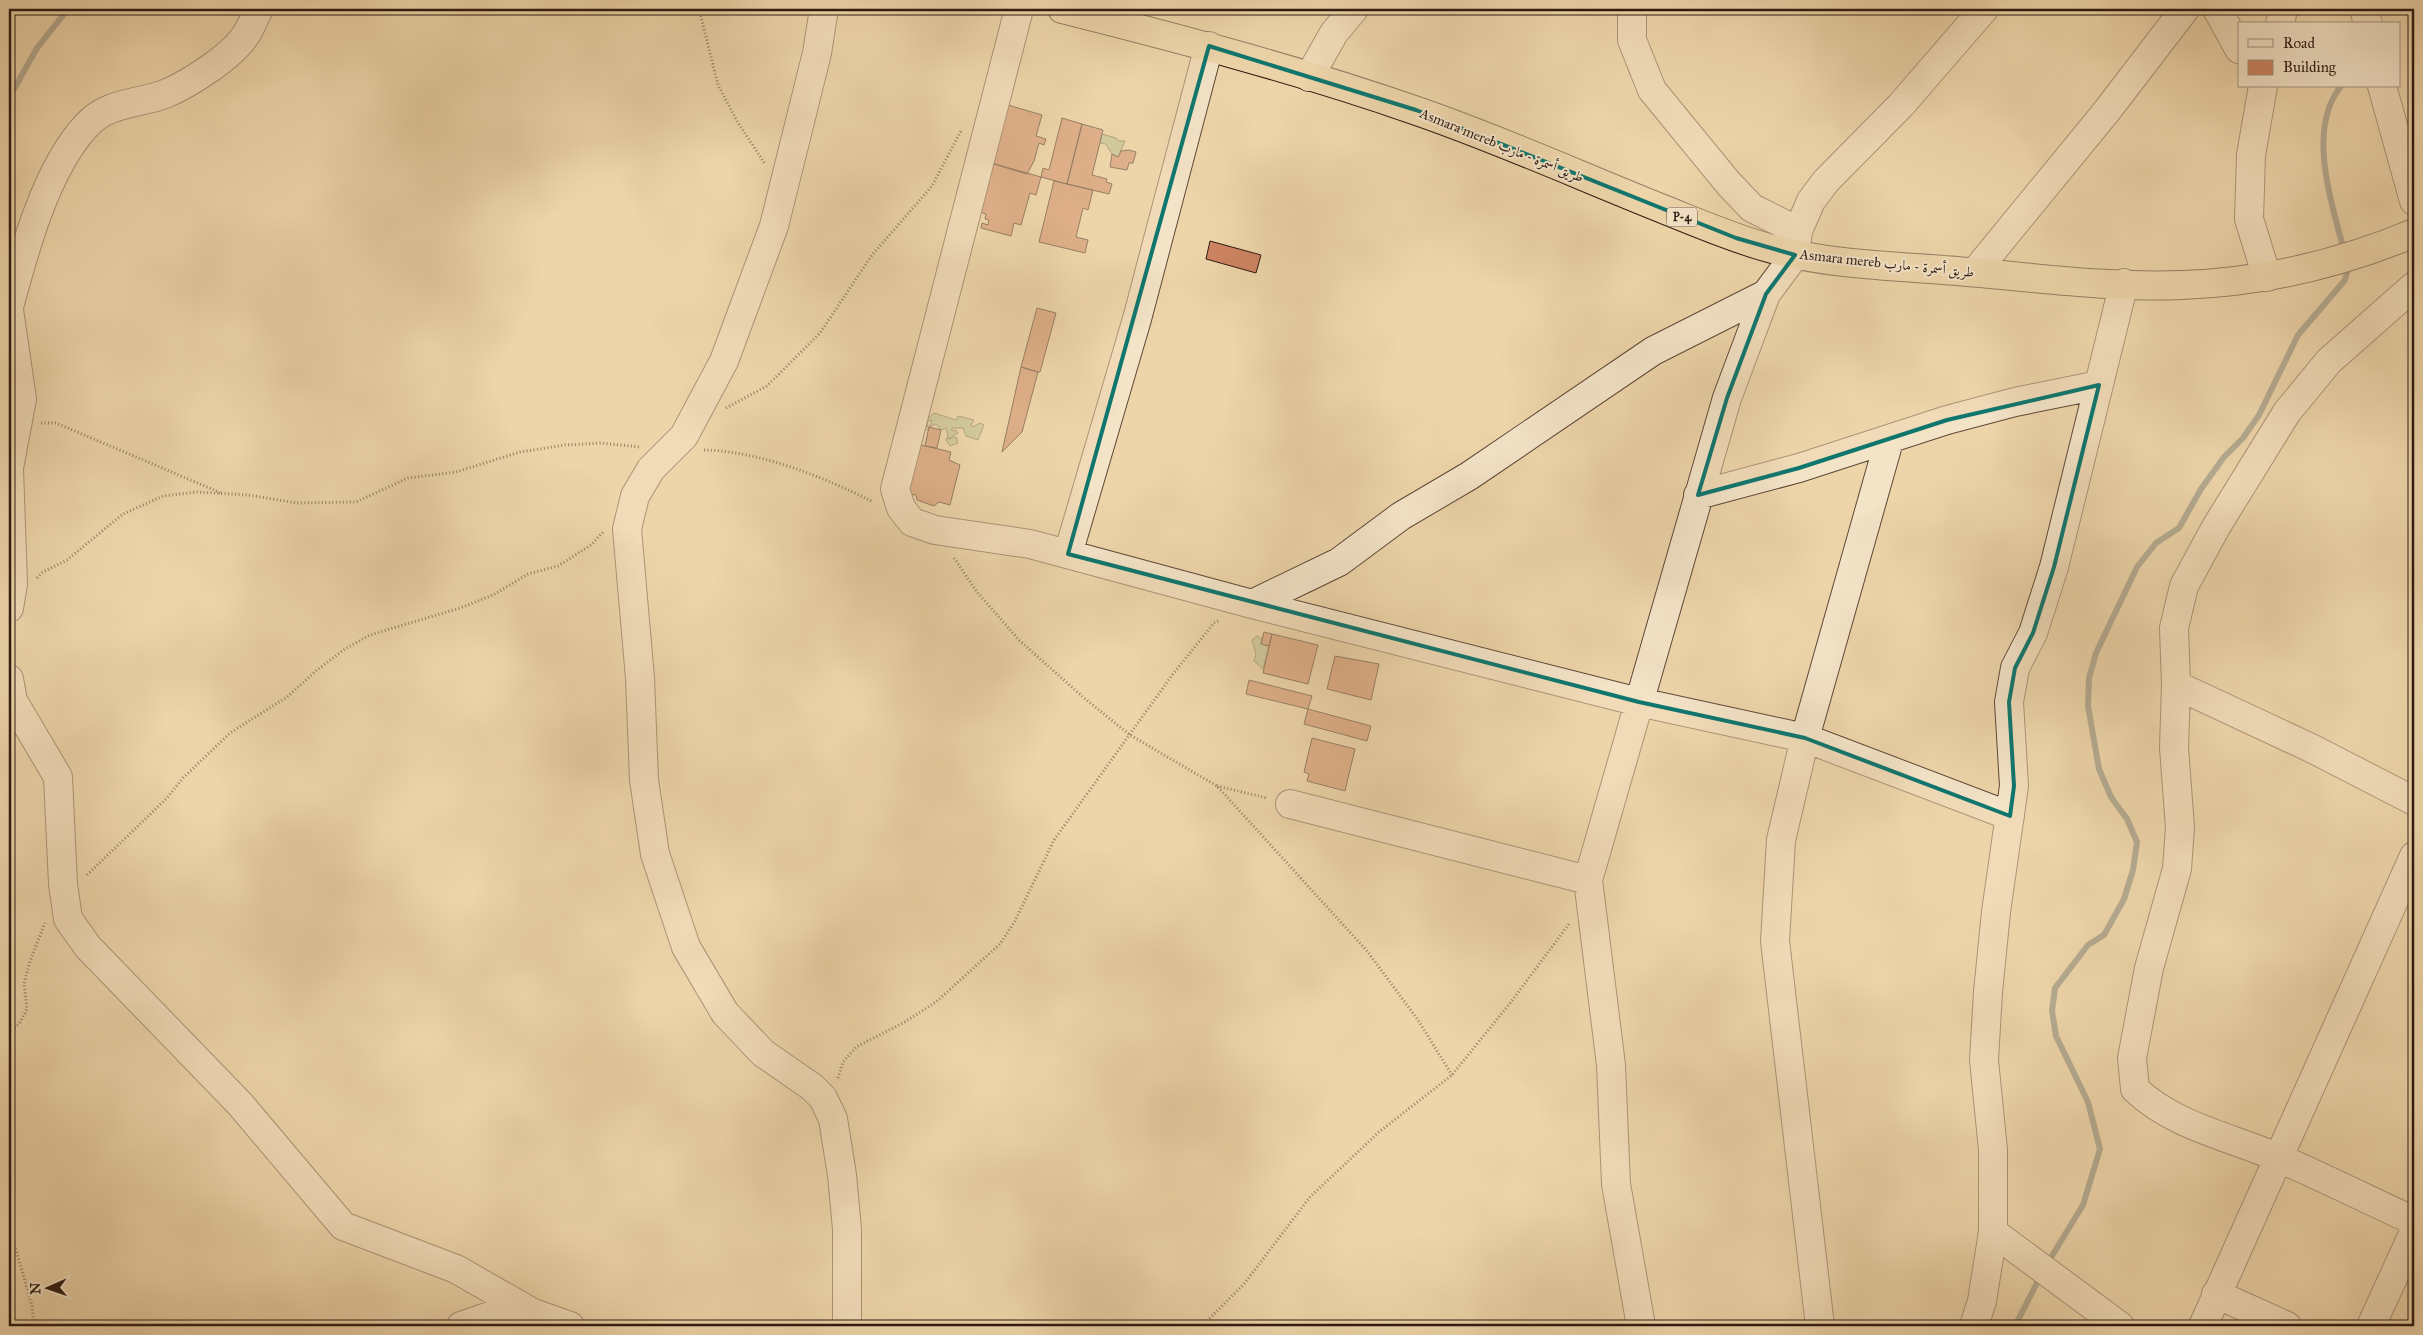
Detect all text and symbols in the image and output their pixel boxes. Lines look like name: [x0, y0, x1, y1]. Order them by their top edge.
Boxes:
legend: [2238, 22, 2400, 88]
text: Road: [2283, 34, 2315, 52]
text: Building: [2283, 58, 2337, 76]
street label: Asmara mereb طريق أسمرة - مارب: [1416, 103, 1587, 186]
road number: P-4: [1667, 208, 1697, 226]
street label: Asmara mereb طريق أسمرة - مارب: [1798, 244, 1975, 281]
north arrow: [22, 1262, 72, 1312]
text: N: [27, 1282, 44, 1295]

